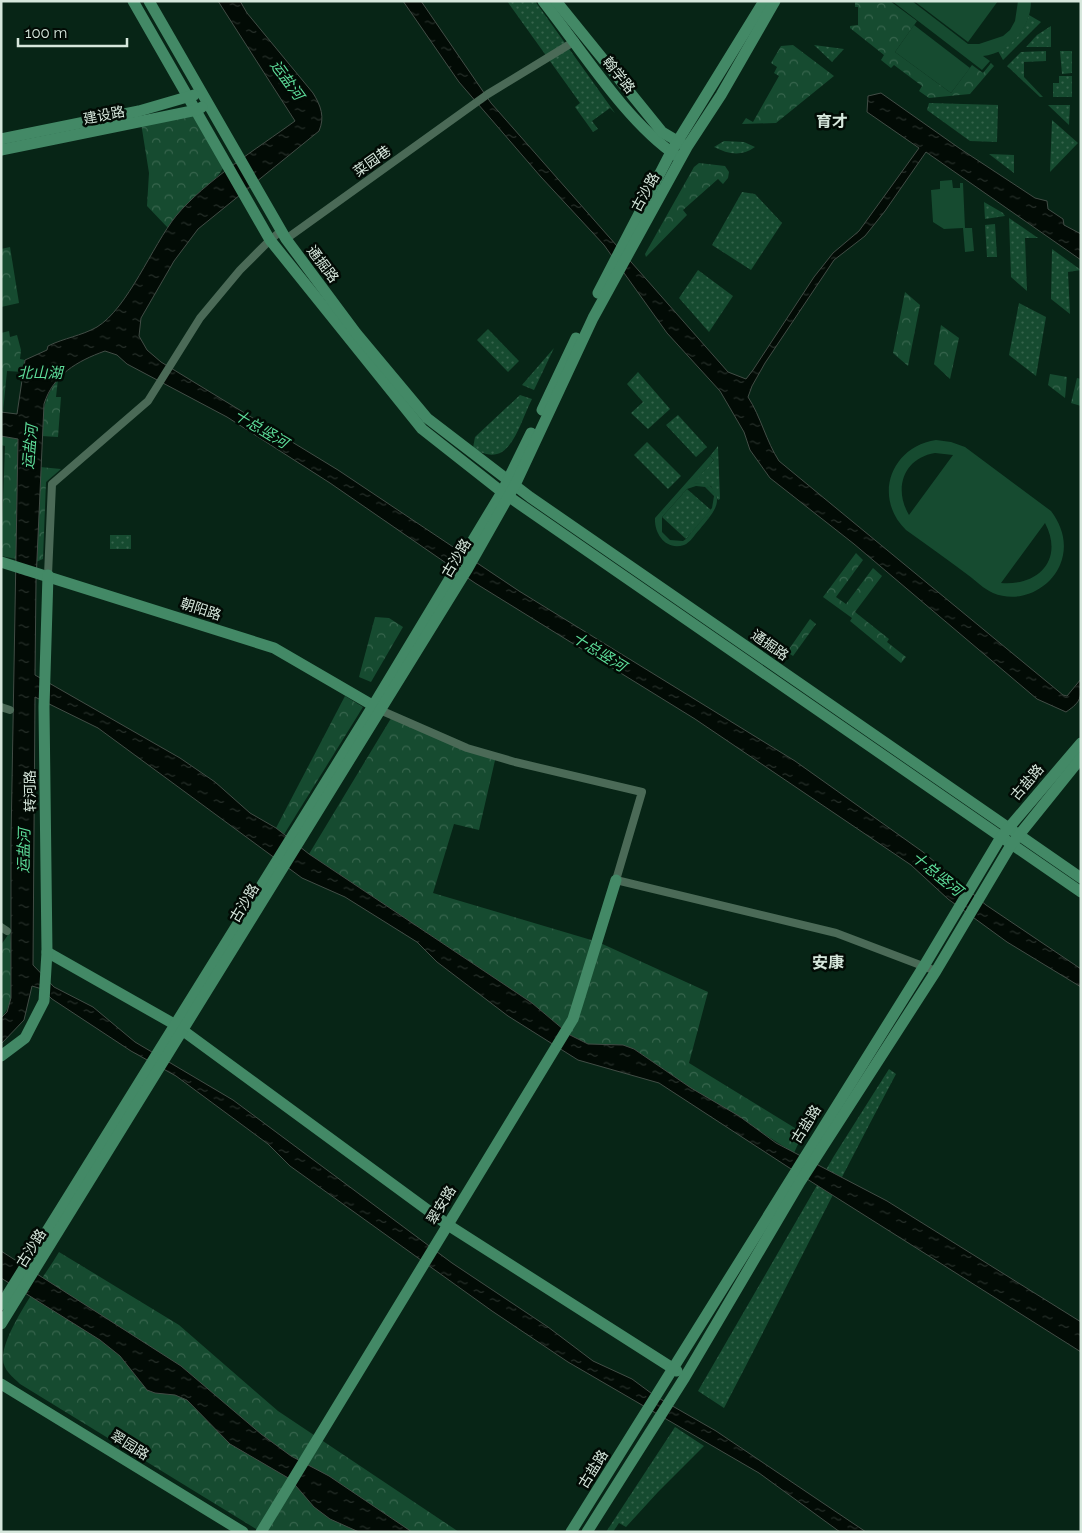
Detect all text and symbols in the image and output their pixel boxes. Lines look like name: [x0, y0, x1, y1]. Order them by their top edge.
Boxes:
scale bar: [18, 15, 126, 47]
text: 100 m: [25, 24, 67, 42]
street label: 翰学路: [600, 54, 638, 96]
water label: 运盐河: [266, 57, 309, 106]
street label: 建设路: [82, 103, 126, 127]
district label: 育才: [816, 112, 848, 131]
street label: 菜园巷: [350, 142, 394, 180]
street label: 古沙路: [628, 170, 662, 214]
street label: 通掘路: [304, 242, 342, 286]
water label: 北山湖: [17, 364, 64, 382]
water label: 十总竖河: [231, 406, 294, 454]
water label: 运盐河: [19, 421, 41, 470]
street label: 古沙路: [438, 536, 474, 580]
street label: 朝阳路: [179, 595, 223, 623]
street label: 通掘路: [748, 626, 792, 664]
water label: 十总竖河: [569, 628, 632, 677]
street label: 古盐路: [1007, 761, 1047, 803]
street label: 转河路: [22, 770, 38, 812]
water label: 运盐河: [15, 825, 33, 874]
water label: 十总竖河: [908, 848, 968, 902]
street label: 古沙路: [226, 881, 262, 925]
district label: 安康: [812, 953, 844, 972]
street label: 古盐路: [788, 1102, 824, 1146]
street label: 翠安路: [423, 1183, 459, 1227]
street label: 古沙路: [13, 1226, 49, 1270]
street label: 翠园路: [108, 1427, 152, 1463]
street label: 古盐路: [575, 1447, 611, 1491]

